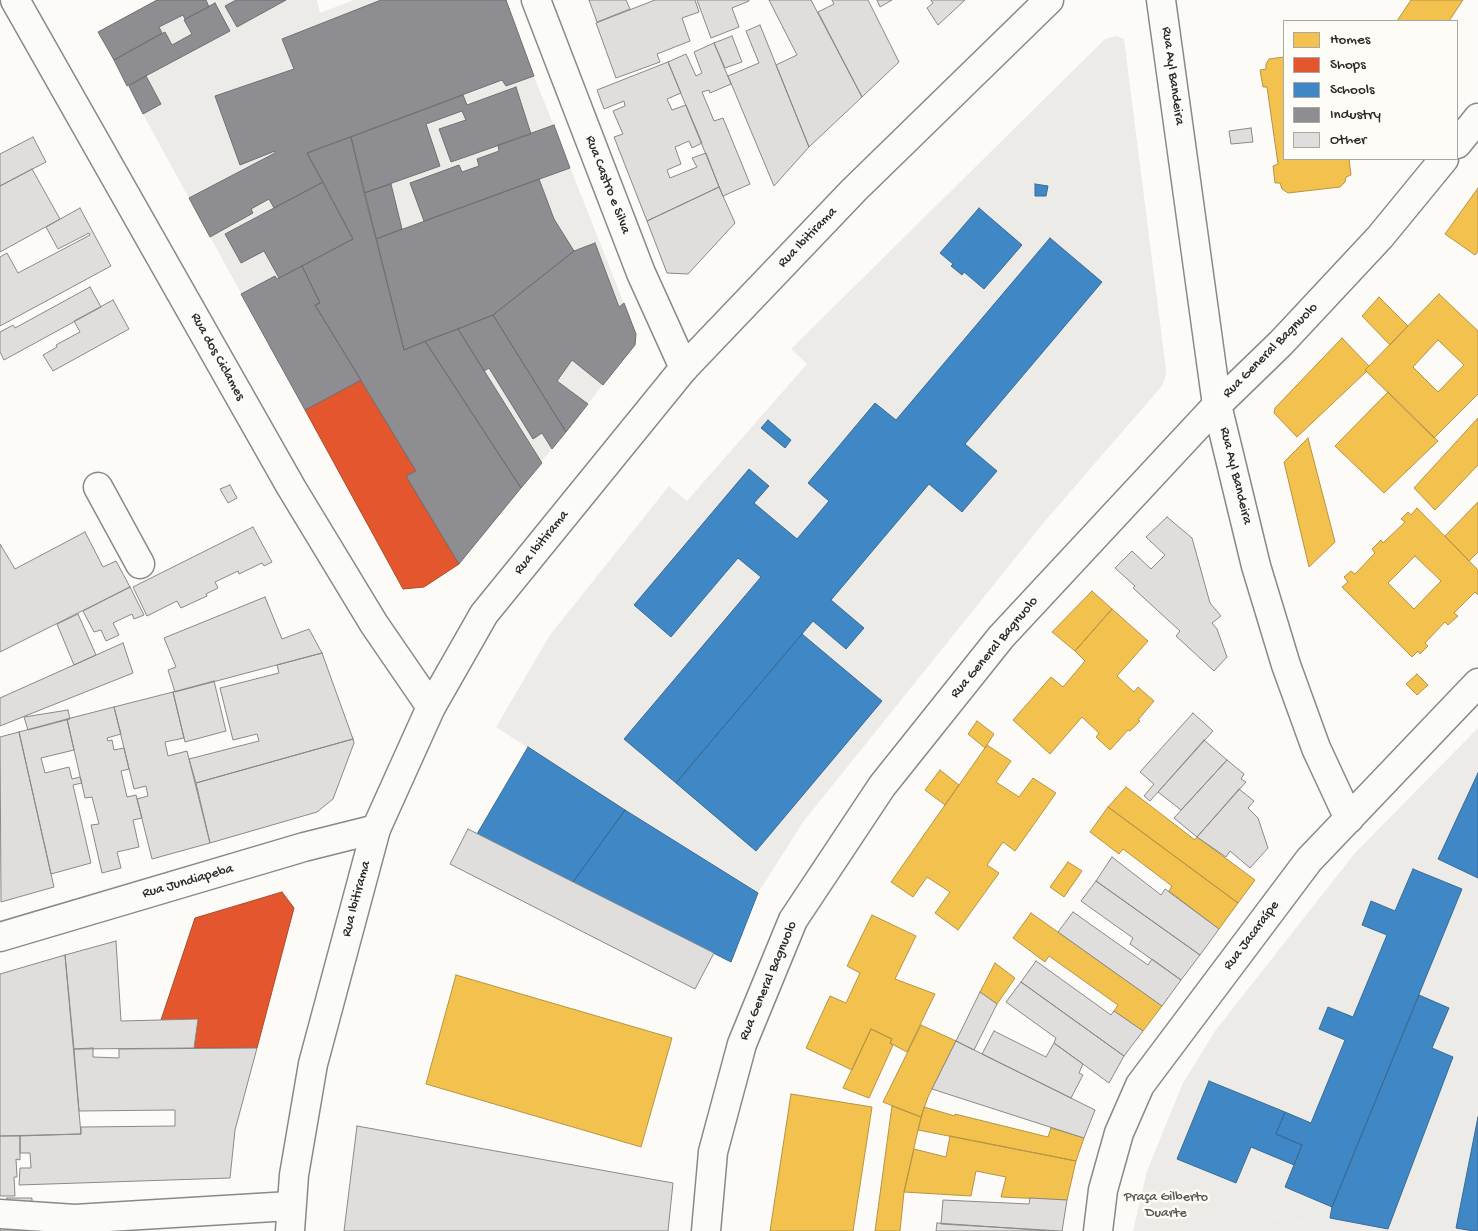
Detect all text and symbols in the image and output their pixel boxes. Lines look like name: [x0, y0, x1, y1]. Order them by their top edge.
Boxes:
legend: [1283, 20, 1458, 160]
street label: Rua Ayl Bandeira: [1157, 26, 1187, 126]
text: Homes: [1330, 31, 1370, 49]
text: Shops: [1330, 56, 1366, 74]
text: Schools: [1330, 81, 1375, 99]
text: Industry: [1330, 106, 1381, 124]
text: Other: [1330, 131, 1366, 149]
street label: Rua Castro e Silva: [581, 134, 633, 236]
street label: Rua Ibitirama: [775, 204, 841, 272]
street label: Rua General Bagnuolo: [1220, 300, 1322, 402]
street label: Rua dos Ciclames: [186, 310, 248, 404]
street label: Rua Ayl Bandeira: [1215, 426, 1255, 526]
street label: Rua Ibitirama: [511, 507, 573, 579]
street label: Rua General Bagnuolo: [947, 594, 1043, 702]
street label: Rua Ibitirama: [339, 859, 375, 939]
street label: Rua Jundiapeba: [141, 861, 235, 903]
street label: Rua Jacaraípe: [1220, 898, 1284, 974]
street label: Rua General Bagnuolo: [736, 919, 802, 1043]
park label: Praça Gilberto Duarte: [1124, 1190, 1208, 1222]

